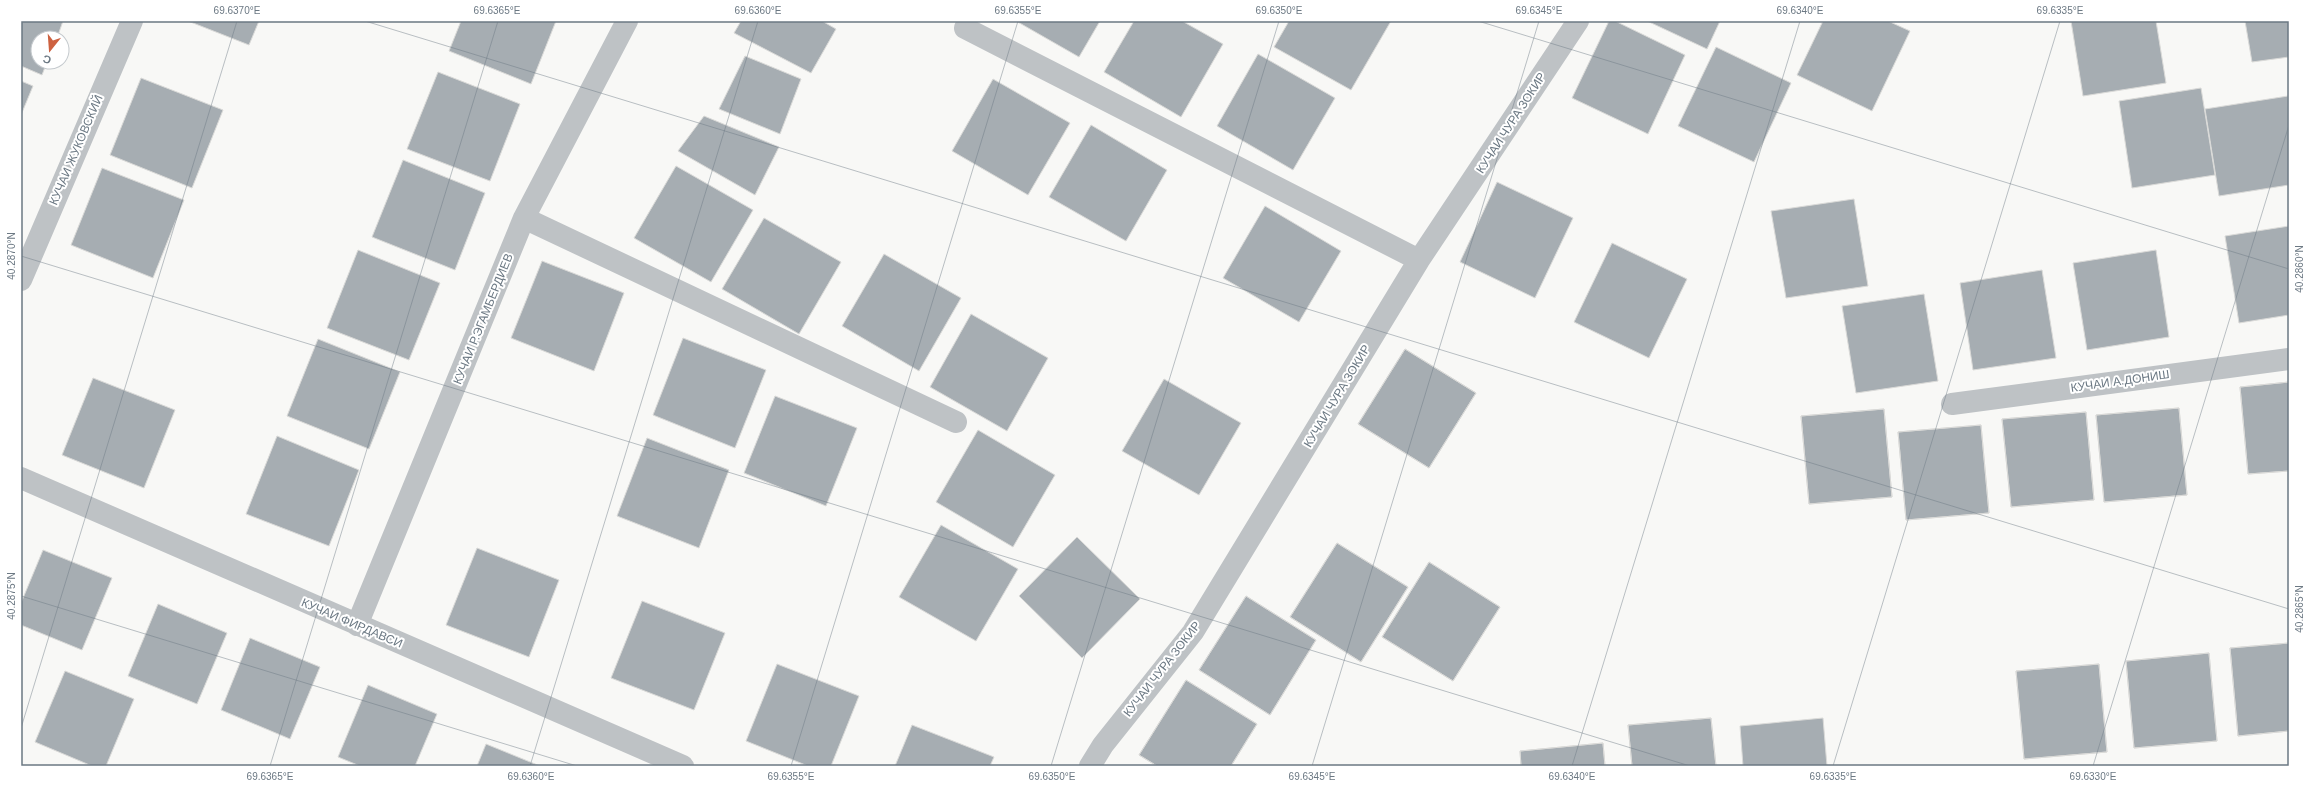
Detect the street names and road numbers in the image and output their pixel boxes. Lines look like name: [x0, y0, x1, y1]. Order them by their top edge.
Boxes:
street label: КУЧАИ ЧУРА ЗОКИР: [1473, 70, 1549, 176]
street label: КУЧАИ ЖУКОВСКИЙ: [46, 92, 106, 207]
street label: КУЧАИ Р.ЭГАМБЕРДИЕВ: [450, 251, 516, 387]
street label: КУЧАИ ЧУРА ЗОКИР: [1301, 342, 1373, 450]
street label: КУЧАИ А.ДОНИШ: [2070, 367, 2170, 395]
street label: КУЧАИ ФИРДАВСИ: [299, 595, 405, 651]
street label: КУЧАИ ЧУРА ЗОКИР: [1120, 619, 1204, 719]

